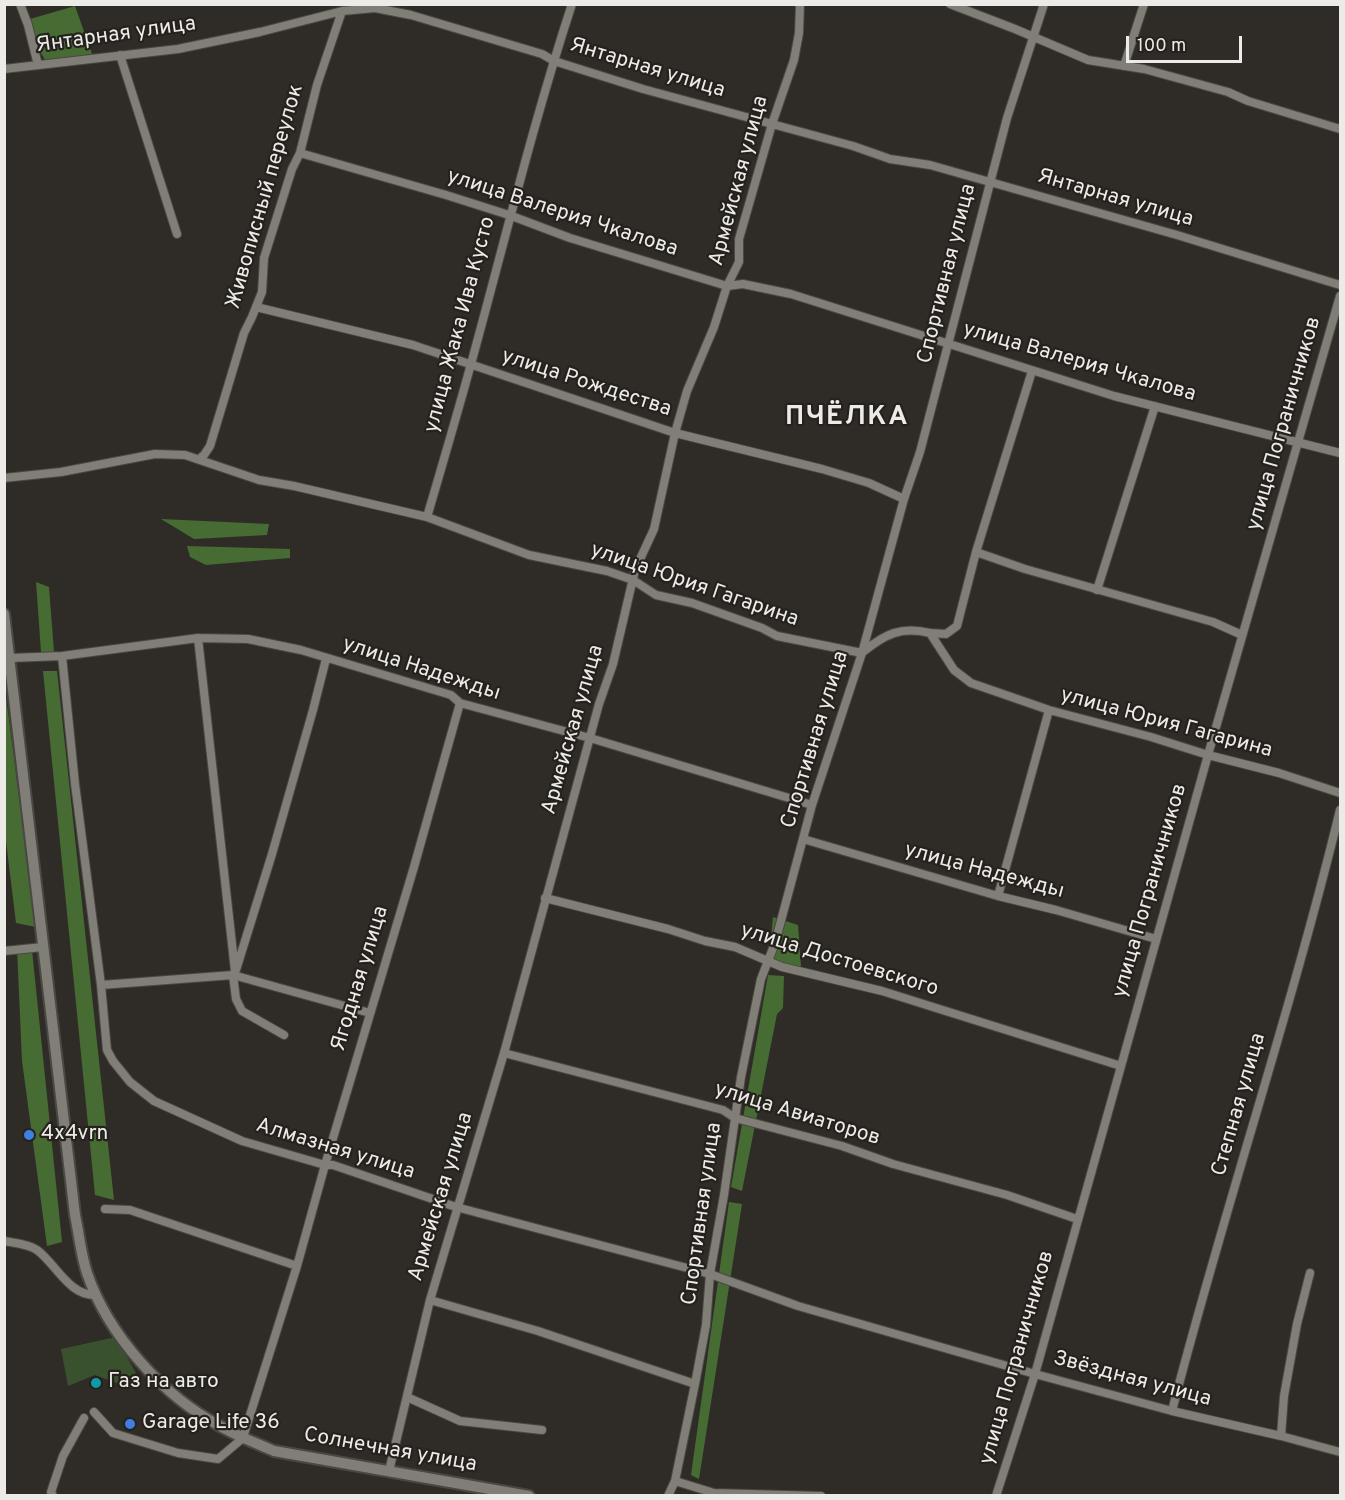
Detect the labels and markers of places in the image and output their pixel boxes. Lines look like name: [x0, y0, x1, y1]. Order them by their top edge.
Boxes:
place label: 4x4vrn: [41, 1122, 108, 1148]
marker: 4x4vrn: [22, 1128, 36, 1142]
place label: Газ на авто: [108, 1370, 219, 1396]
marker: Газ на авто: [89, 1376, 103, 1390]
place label: Garage Life 36: [142, 1411, 280, 1437]
marker: Garage Life 36: [123, 1417, 137, 1431]

